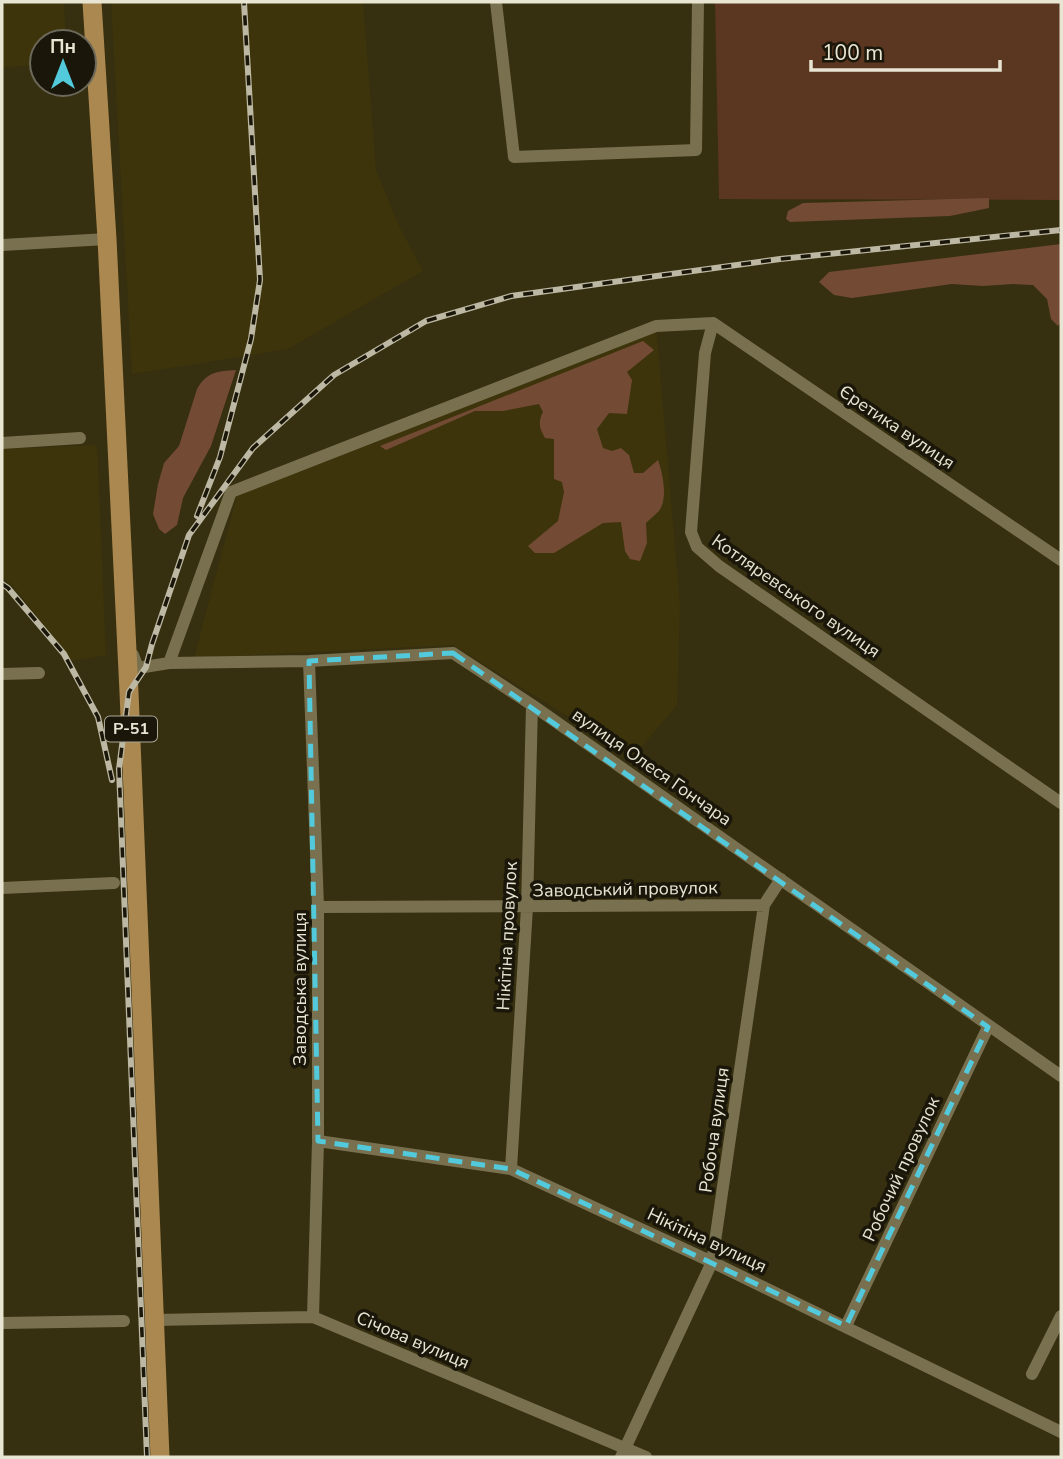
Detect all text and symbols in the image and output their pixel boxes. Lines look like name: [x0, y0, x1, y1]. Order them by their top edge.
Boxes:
north arrow: [28, 28, 98, 98]
scale bar: [811, 28, 1000, 72]
text: Пн: [50, 34, 76, 60]
text: 100 m: [822, 39, 883, 67]
street label: Єретика вулиця: [834, 379, 960, 475]
street label: Котляревського вулиця: [707, 529, 885, 663]
street label: вулиця Олеся Гончара: [567, 703, 737, 831]
road number: Р-51: [105, 716, 157, 742]
street label: Нікітіна провулок: [491, 860, 523, 1011]
street label: Заводський провулок: [532, 875, 718, 903]
street label: Заводська вулиця: [288, 912, 312, 1066]
street label: Робоча вулиця: [693, 1066, 735, 1194]
street label: Робочий провулок: [857, 1092, 945, 1245]
street label: Нікітіна вулиця: [643, 1202, 771, 1278]
street label: Січова вулиця: [353, 1305, 473, 1375]

